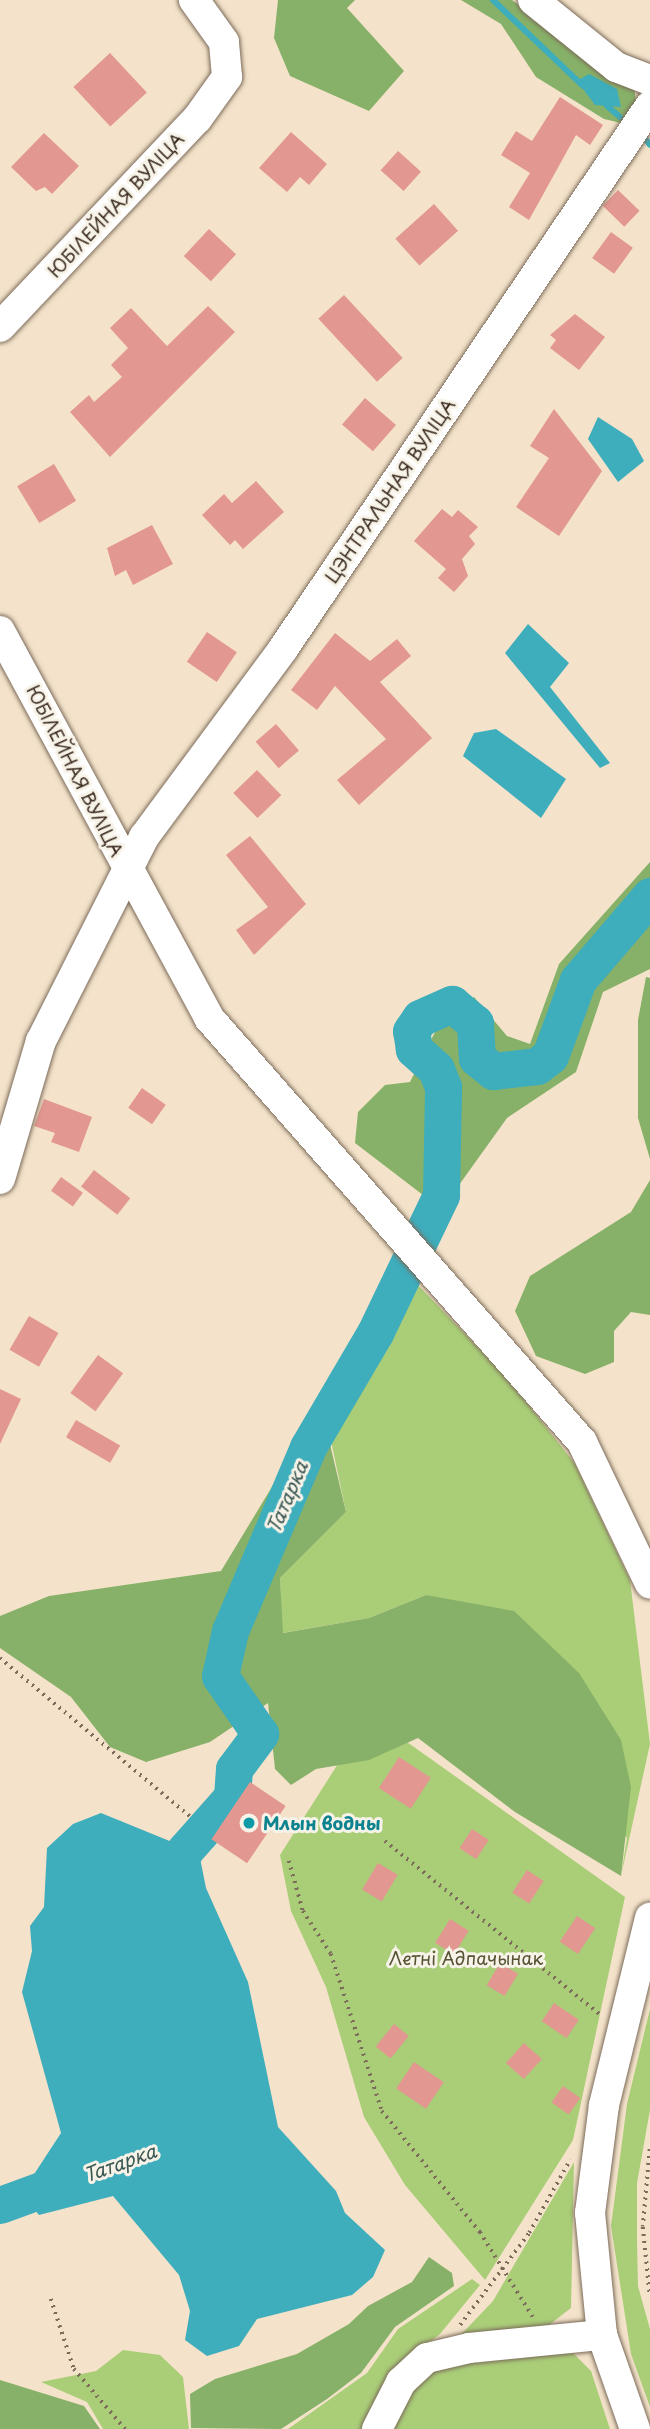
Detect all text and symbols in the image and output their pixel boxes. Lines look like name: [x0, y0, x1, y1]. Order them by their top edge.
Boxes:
street label: ЮБІЛЕЙНАЯ ВУЛІЦА: [43, 128, 189, 282]
street label: ЦЭНТРАЛЬНАЯ ВУЛІЦА: [320, 394, 460, 588]
street label: ЮБІЛЕЙНАЯ ВУЛІЦА: [22, 681, 128, 861]
water label: Татарка: [262, 1458, 312, 1536]
place label: Млын водны: [263, 1812, 380, 1834]
marker: Млын водны: [241, 1815, 257, 1831]
park label: Летні Адпачынак: [388, 1947, 544, 1969]
water label: Татарка: [81, 2139, 159, 2187]

